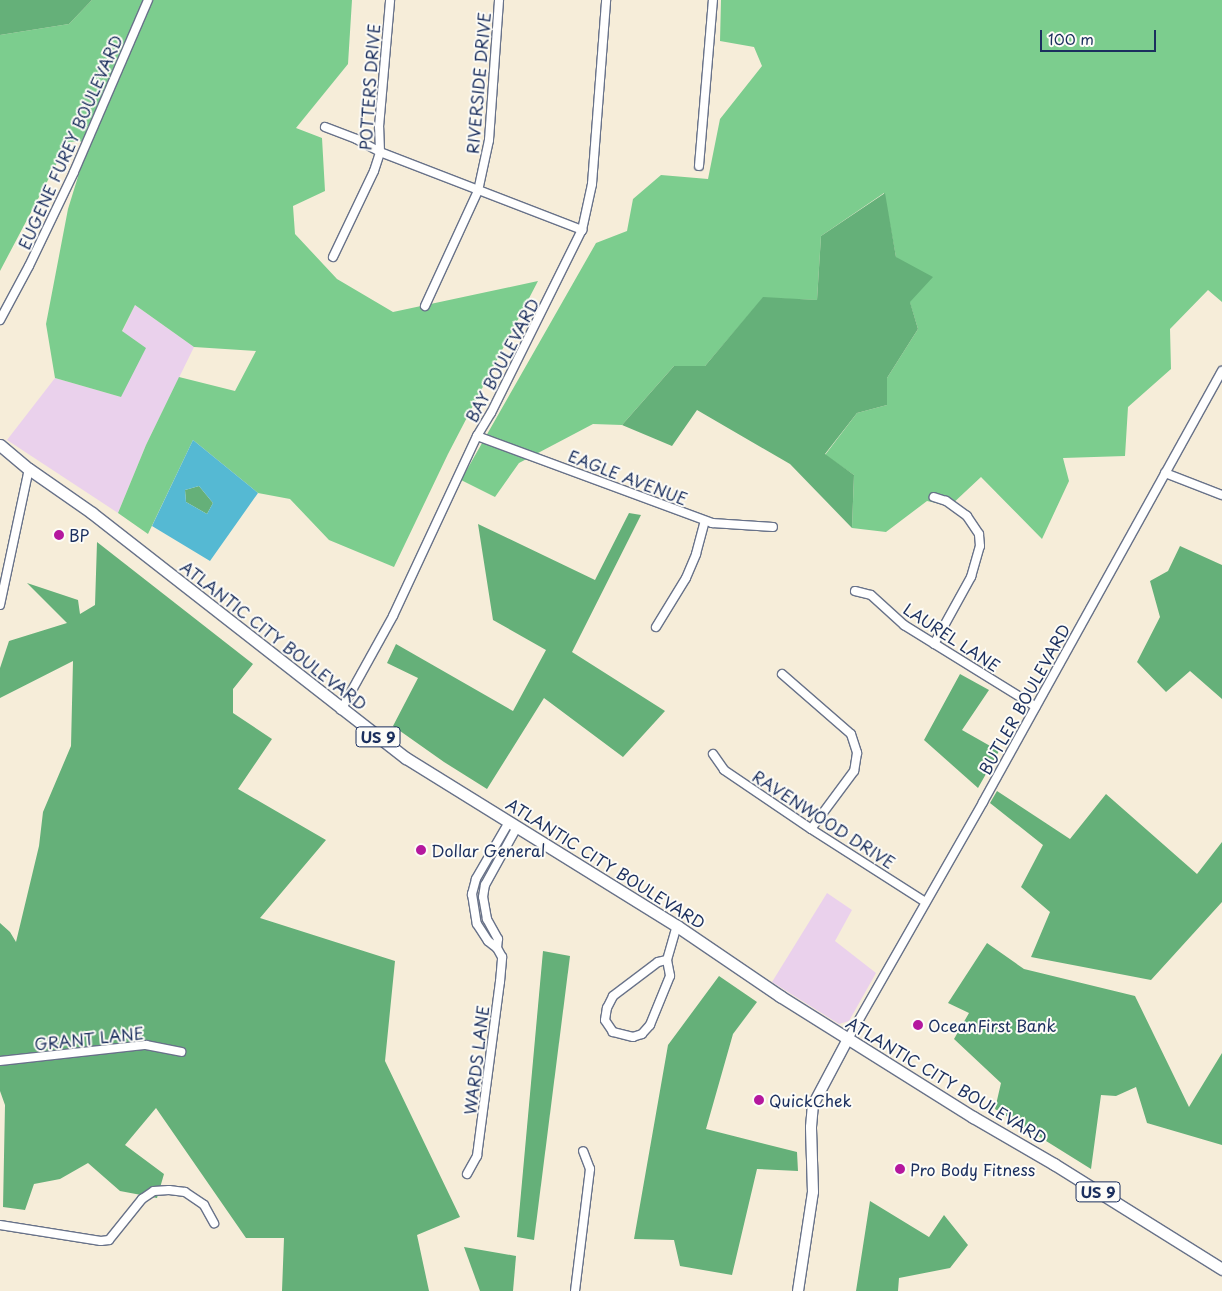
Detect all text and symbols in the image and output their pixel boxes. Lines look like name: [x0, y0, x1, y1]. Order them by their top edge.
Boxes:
street label: RIVERSIDE DRIVE: [462, 12, 494, 154]
scale bar: [1042, 20, 1158, 52]
street label: POTTERS DRIVE: [355, 22, 383, 152]
text: 100 m: [1048, 27, 1094, 50]
street label: EUGENE FUREY BOULEVARD: [14, 32, 126, 252]
street label: BAY BOULEVARD: [461, 295, 543, 425]
street label: EAGLE AVENUE: [566, 445, 690, 509]
place label: BP: [69, 525, 89, 545]
marker: BP: [53, 529, 65, 541]
street label: ATLANTIC CITY BOULEVARD: [177, 556, 371, 714]
street label: LAUREL LANE: [900, 598, 1004, 676]
street label: BUTLER BOULEVARD: [974, 620, 1074, 778]
road number: US 9: [356, 724, 400, 750]
street label: RAVENWOOD DRIVE: [749, 766, 899, 872]
street label: ATLANTIC CITY BOULEVARD: [503, 794, 709, 932]
place label: Dollar General: [431, 840, 546, 860]
marker: Dollar General: [415, 844, 427, 856]
street label: WARDS LANE: [460, 1004, 492, 1116]
street label: ATLANTIC CITY BOULEVARD: [843, 1012, 1051, 1148]
place label: OceanFirst Bank: [928, 1015, 1057, 1035]
marker: OceanFirst Bank: [912, 1019, 924, 1031]
street label: GRANT LANE: [34, 1023, 144, 1053]
place label: QuickChek: [769, 1090, 852, 1110]
marker: QuickChek: [753, 1094, 765, 1106]
place label: Pro Body Fitness: [910, 1159, 1036, 1179]
marker: Pro Body Fitness: [894, 1163, 906, 1175]
road number: US 9: [1076, 1180, 1120, 1204]

